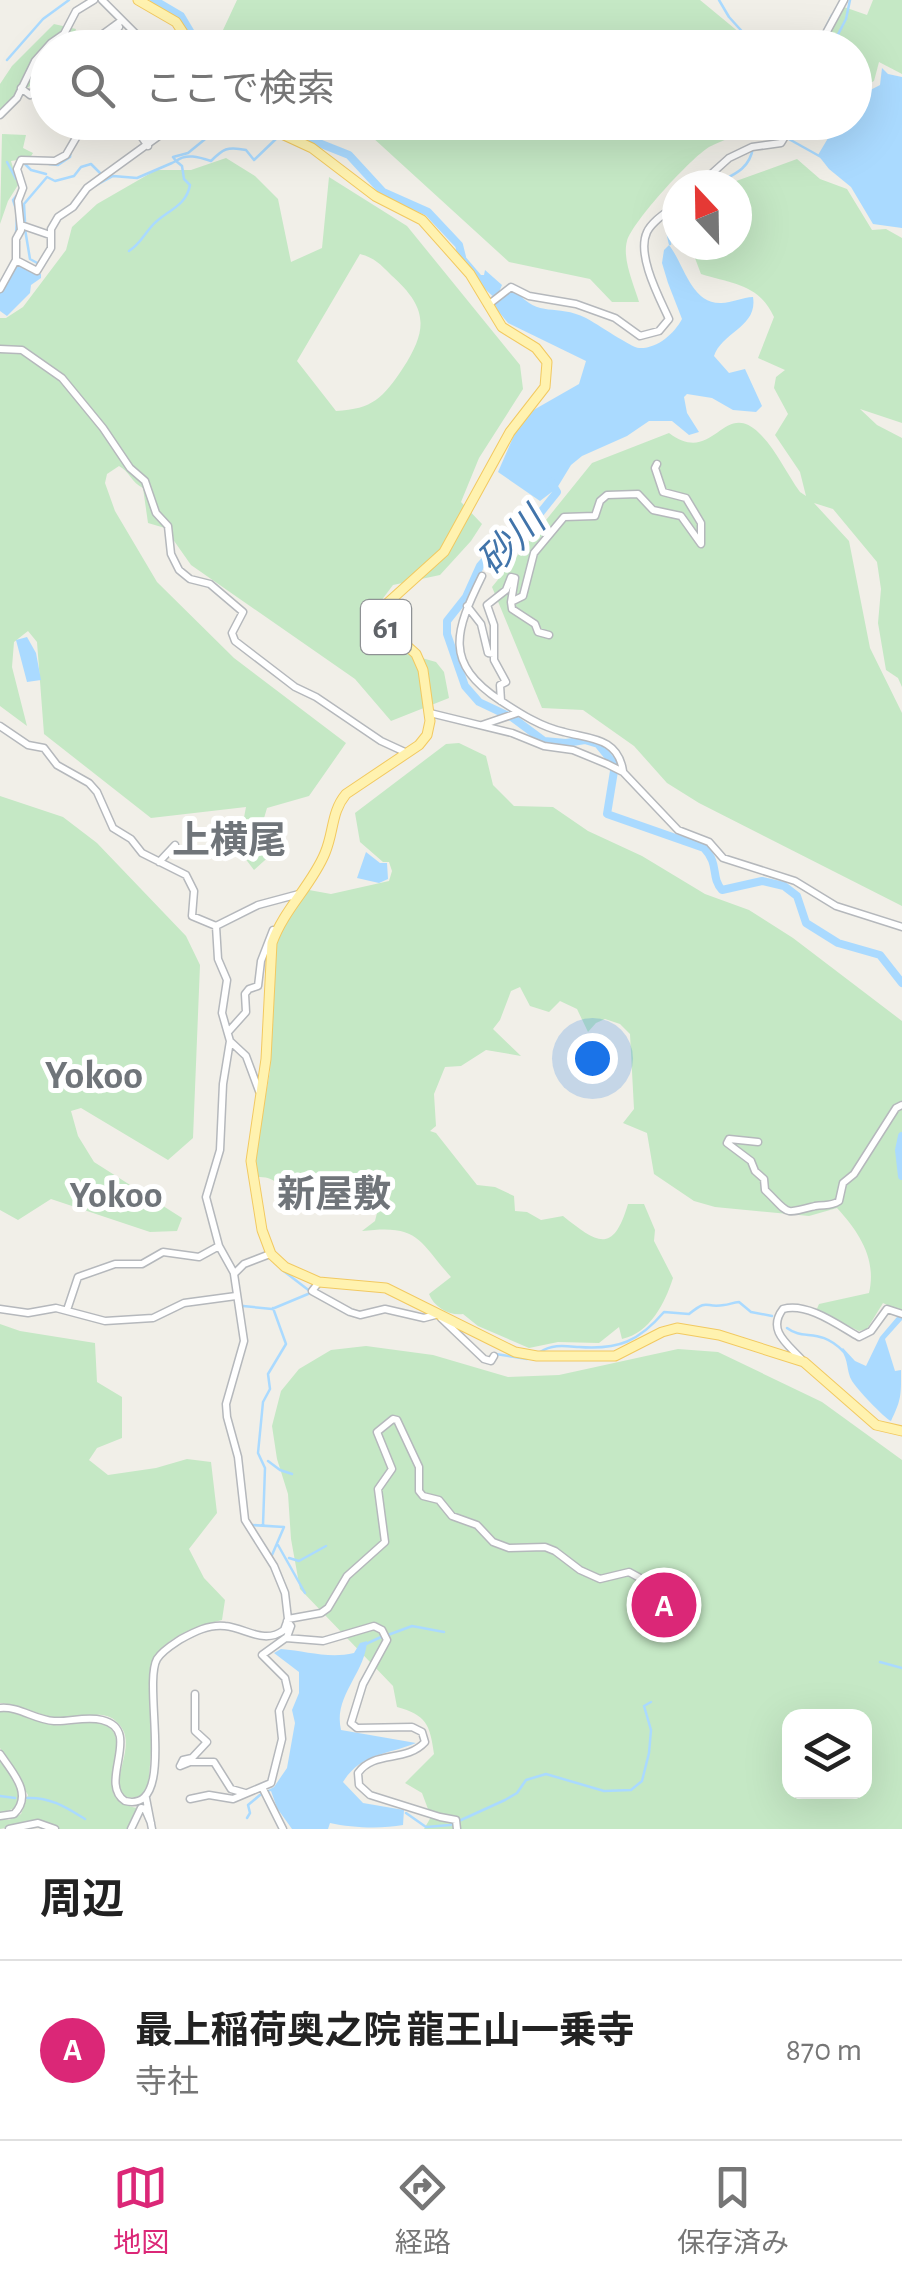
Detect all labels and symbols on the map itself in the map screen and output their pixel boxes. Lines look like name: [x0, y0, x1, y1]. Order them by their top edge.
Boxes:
north arrow: [662, 170, 752, 260]
water label: 砂川: [471, 498, 556, 583]
road number: 61: [361, 600, 411, 654]
district label: 上横尾: [172, 820, 286, 861]
your location: [567, 1033, 618, 1084]
district label: Yokoo: [45, 1056, 143, 1096]
district label: 新屋敷: [277, 1174, 391, 1215]
district label: Yokoo: [69, 1177, 163, 1215]
pin: A: [632, 1568, 696, 1642]

